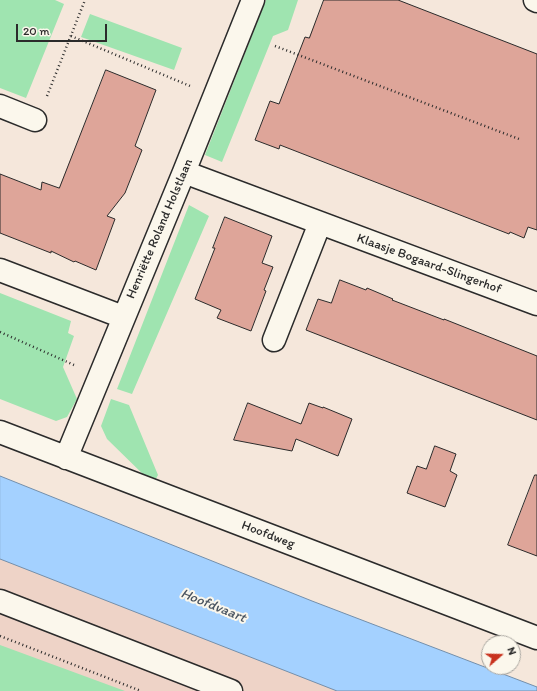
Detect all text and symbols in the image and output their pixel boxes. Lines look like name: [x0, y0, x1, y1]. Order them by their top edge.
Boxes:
scale bar: [18, 16, 109, 42]
text: 20 m: [23, 24, 50, 38]
street label: Henriëtte Roland Holstlaan: [123, 157, 197, 301]
street label: Klaasje Bogaard-Slingerhof: [355, 231, 503, 297]
street label: Hoofdweg: [239, 518, 297, 552]
water label: Hoofdvaart: [178, 585, 248, 627]
north arrow: [481, 635, 521, 675]
text: N: [504, 645, 519, 657]

